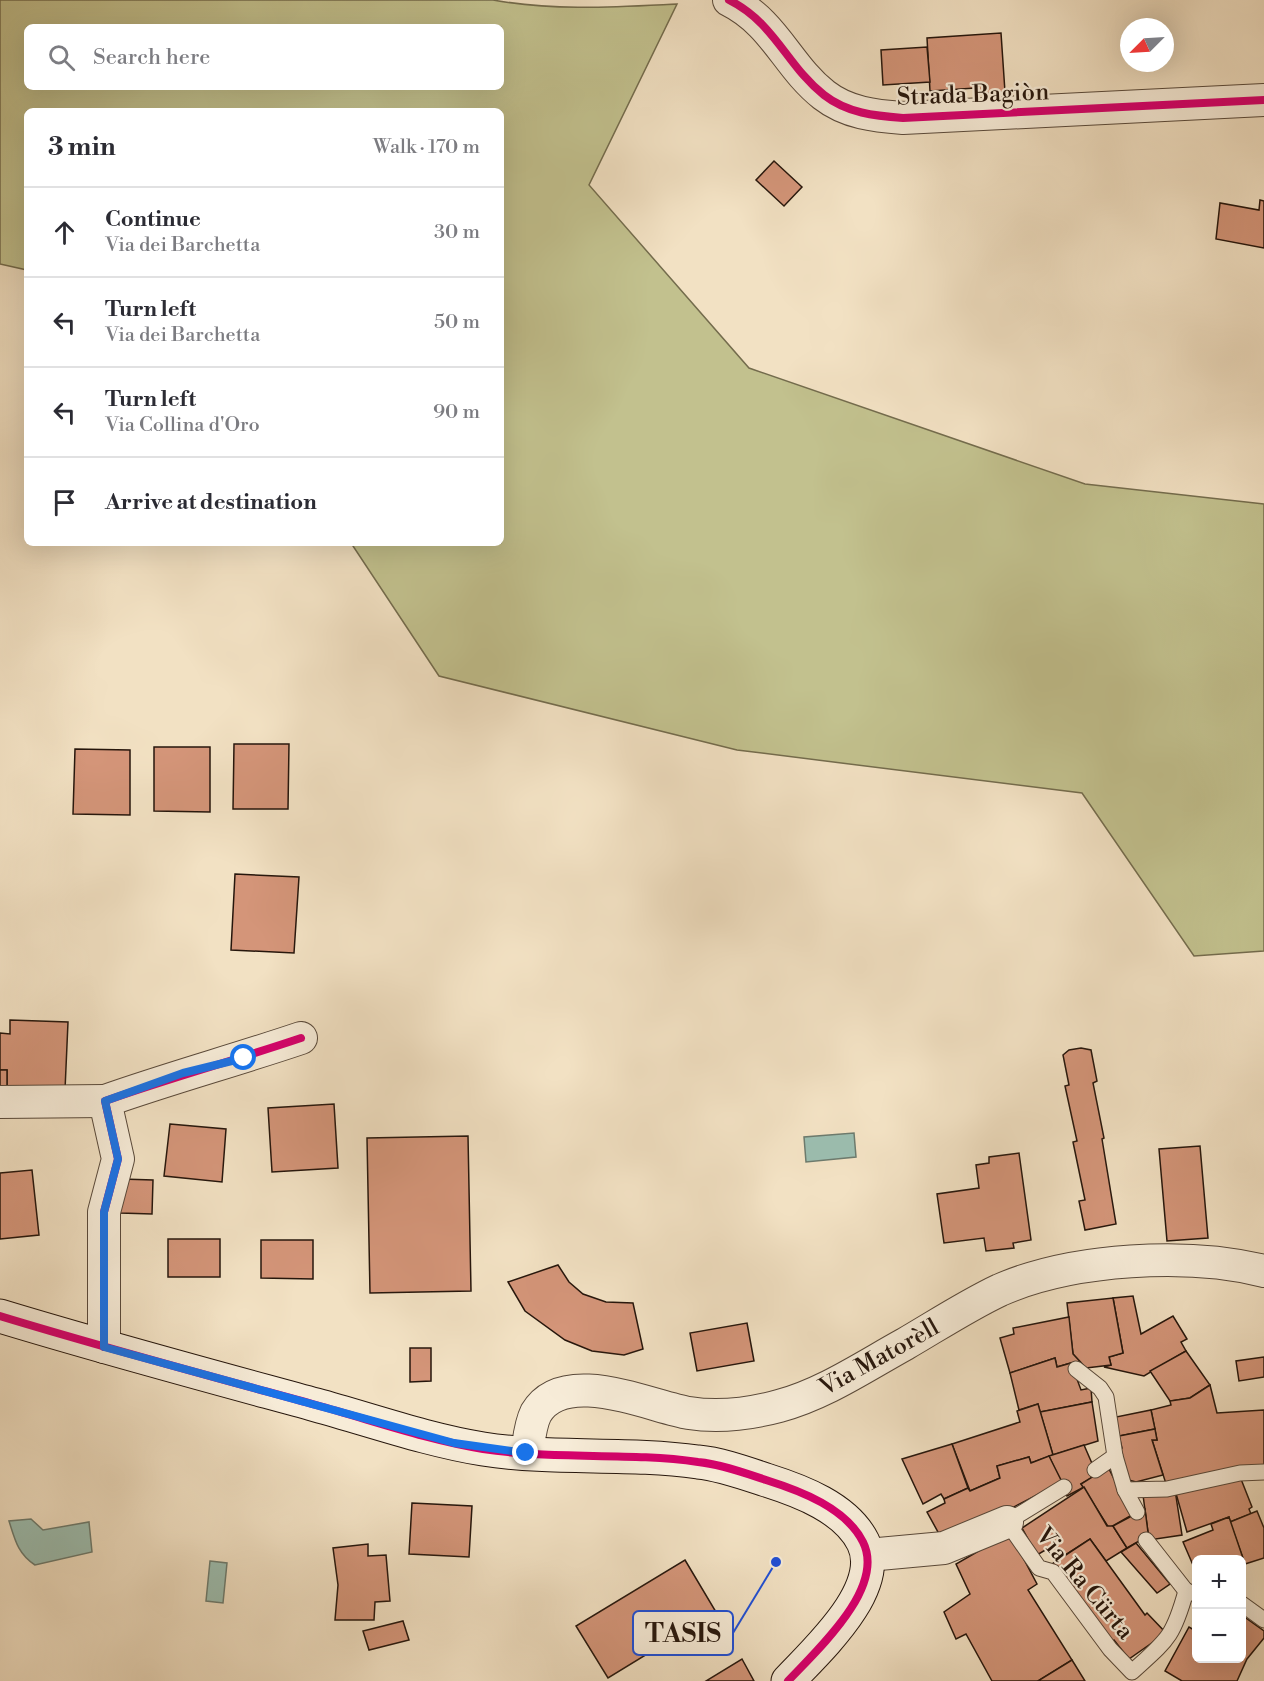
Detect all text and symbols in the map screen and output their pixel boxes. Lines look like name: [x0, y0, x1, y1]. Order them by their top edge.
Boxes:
north arrow: [1120, 18, 1174, 72]
search box: [24, 24, 504, 90]
icon: search: [45, 41, 78, 74]
text: Search here: [93, 44, 210, 71]
street label: Strada Bagiòn: [896, 77, 1050, 113]
text: 3 min: [48, 131, 116, 163]
text: Walk · 170 m: [373, 135, 480, 160]
text: Continue: [105, 206, 201, 233]
icon: ahead: [48, 216, 81, 249]
text: 30 m: [434, 220, 480, 245]
text: Via dei Barchetta: [105, 233, 260, 258]
text: Turn left: [105, 296, 196, 323]
icon: left: [48, 306, 81, 339]
text: 50 m: [434, 310, 480, 335]
text: Via dei Barchetta: [105, 323, 260, 348]
text: Turn left: [105, 386, 196, 413]
icon: left: [48, 396, 81, 429]
text: 90 m: [433, 400, 480, 425]
text: Via Collina d'Oro: [105, 413, 260, 438]
icon: arrive: [48, 486, 81, 519]
text: Arrive at destination: [105, 489, 317, 516]
route start: [230, 1044, 256, 1070]
street label: Via Matorèll: [813, 1313, 945, 1404]
route end: [512, 1439, 538, 1465]
street label: Via Ra Cürta: [1028, 1521, 1140, 1647]
map controls: [1192, 1555, 1246, 1663]
button: +: [1192, 1555, 1246, 1609]
button: −: [1192, 1609, 1246, 1663]
callout: TASIS: [633, 1611, 733, 1655]
text: TASIS: [645, 1618, 721, 1650]

